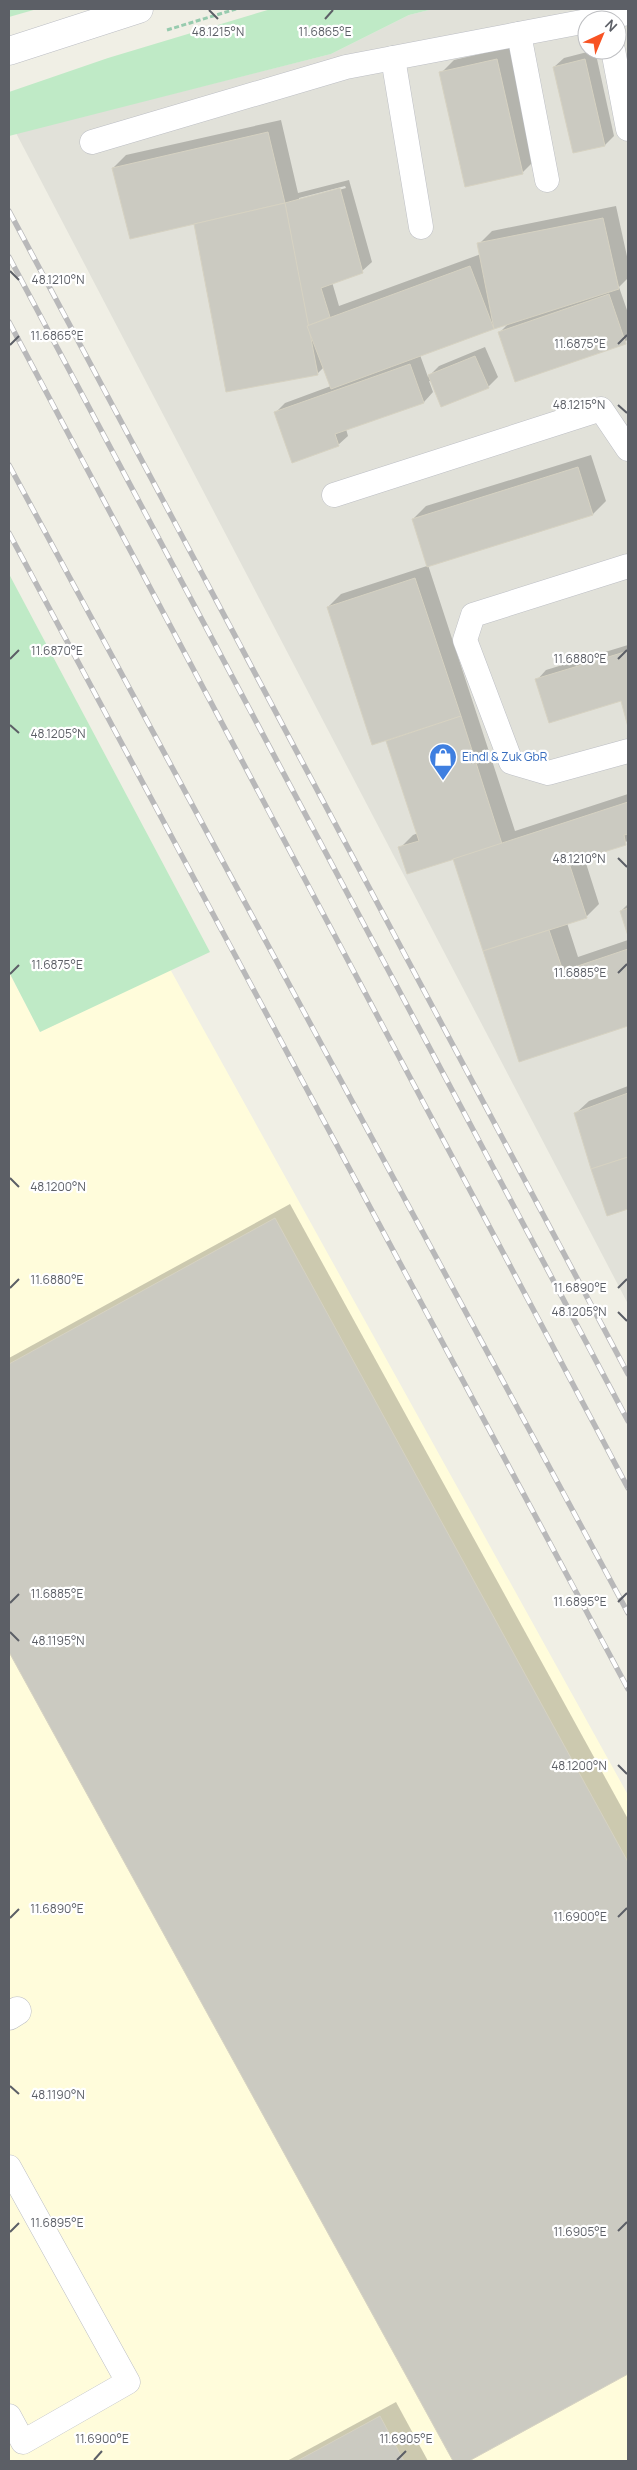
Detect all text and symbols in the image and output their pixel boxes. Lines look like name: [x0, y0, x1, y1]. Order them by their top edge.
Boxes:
north arrow: [577, 10, 627, 60]
text: N: [601, 15, 622, 36]
text: 48.1215°N: [192, 23, 244, 40]
text: 11.6865°E: [299, 23, 352, 40]
text: 48.1210°N: [32, 271, 84, 288]
text: 11.6865°E: [31, 327, 84, 344]
text: 11.6875°E: [554, 335, 606, 352]
text: 48.1215°N: [553, 396, 605, 413]
text: 11.6870°E: [31, 642, 83, 659]
text: 11.6880°E: [554, 650, 607, 667]
text: 48.1205°N: [30, 725, 86, 742]
shop icon: Eindl & Zuk GbR: [428, 742, 458, 781]
place label: Eindl & Zuk GbR: [462, 748, 548, 765]
text: 48.1210°N: [553, 850, 605, 867]
text: 11.6875°E: [31, 956, 83, 973]
text: 11.6885°E: [554, 964, 606, 981]
text: 48.1200°N: [30, 1178, 86, 1195]
text: 11.6880°E: [31, 1271, 84, 1288]
text: 11.6890°E: [553, 1279, 607, 1296]
text: 48.1205°N: [551, 1303, 607, 1320]
text: 11.6885°E: [31, 1585, 83, 1602]
text: 11.6895°E: [554, 1593, 607, 1610]
text: 48.1195°N: [32, 1632, 85, 1649]
text: 48.1200°N: [551, 1757, 607, 1774]
text: 11.6890°E: [30, 1900, 84, 1917]
text: 11.6900°E: [553, 1908, 607, 1925]
text: 48.1190°N: [31, 2086, 85, 2103]
text: 11.6895°E: [31, 2214, 84, 2231]
text: 11.6905°E: [553, 2223, 607, 2240]
text: 11.6900°E: [75, 2430, 129, 2447]
text: 11.6905°E: [379, 2430, 433, 2447]

